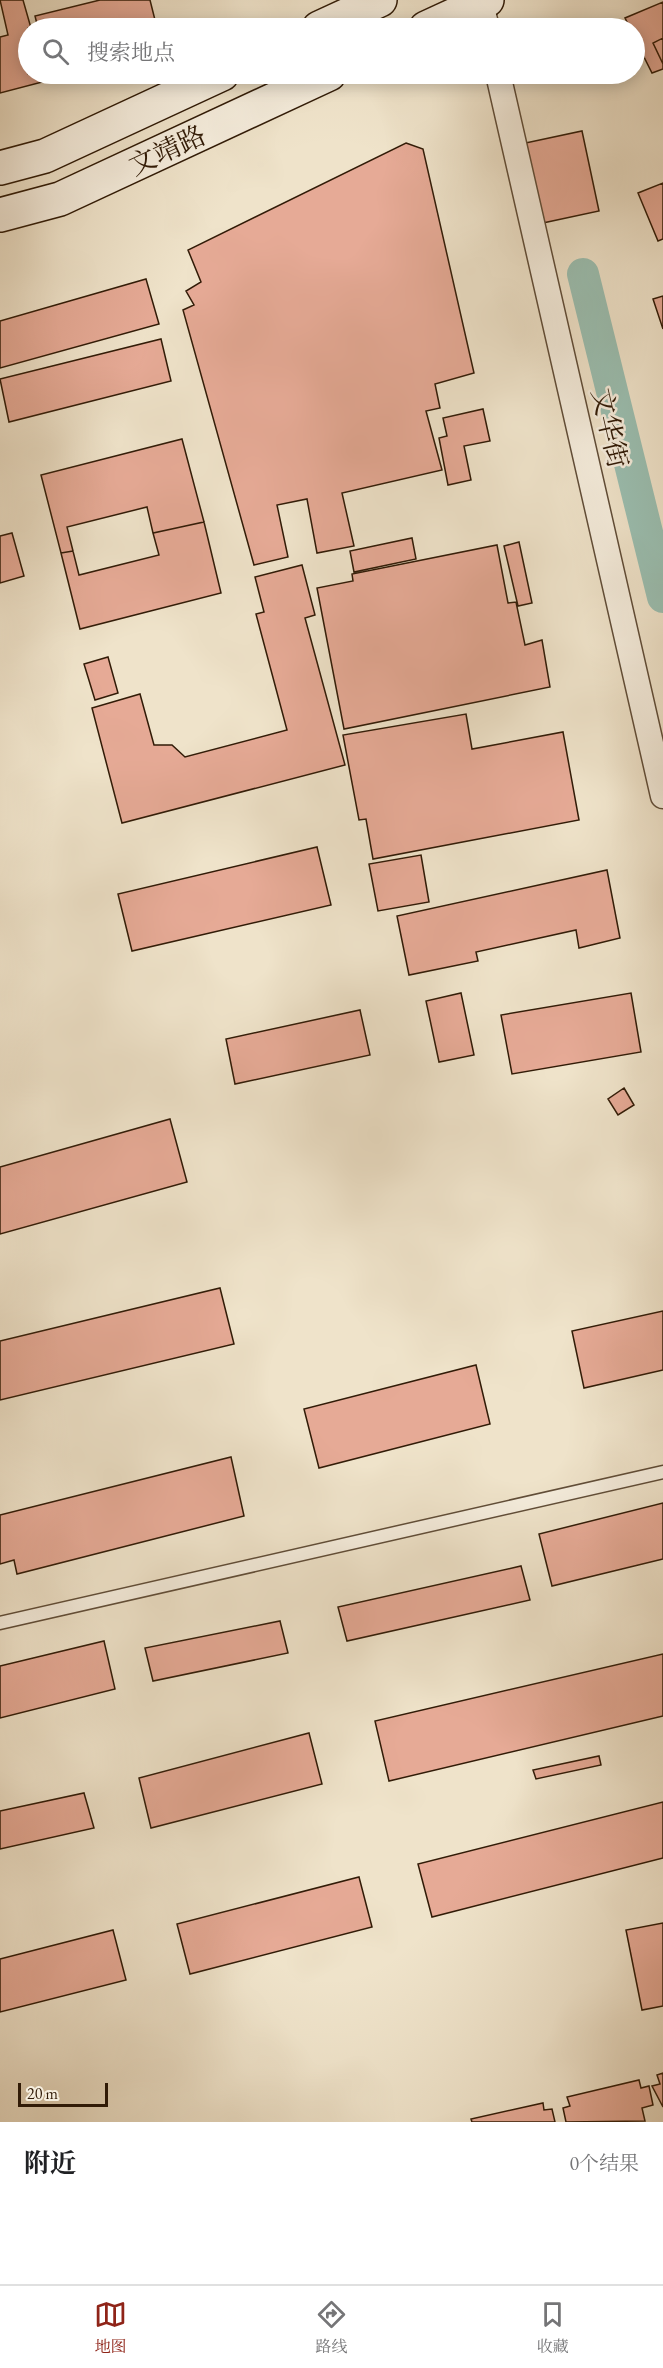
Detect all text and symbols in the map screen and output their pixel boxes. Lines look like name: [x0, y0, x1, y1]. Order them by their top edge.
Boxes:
search box: [18, 18, 645, 84]
icon: search: [39, 35, 72, 68]
text: 搜索地点: [87, 38, 175, 67]
street label: 文靖路: [123, 117, 211, 183]
street label: 文华街: [584, 385, 636, 471]
scale bar: [18, 2080, 108, 2108]
text: 20 m: [27, 2083, 58, 2104]
text: 附近: [24, 2146, 76, 2180]
text: 0个结果: [569, 2150, 639, 2176]
tab: 地图: [94, 2298, 127, 2357]
tab: 路线: [315, 2298, 348, 2357]
tab: 收藏: [536, 2298, 569, 2357]

